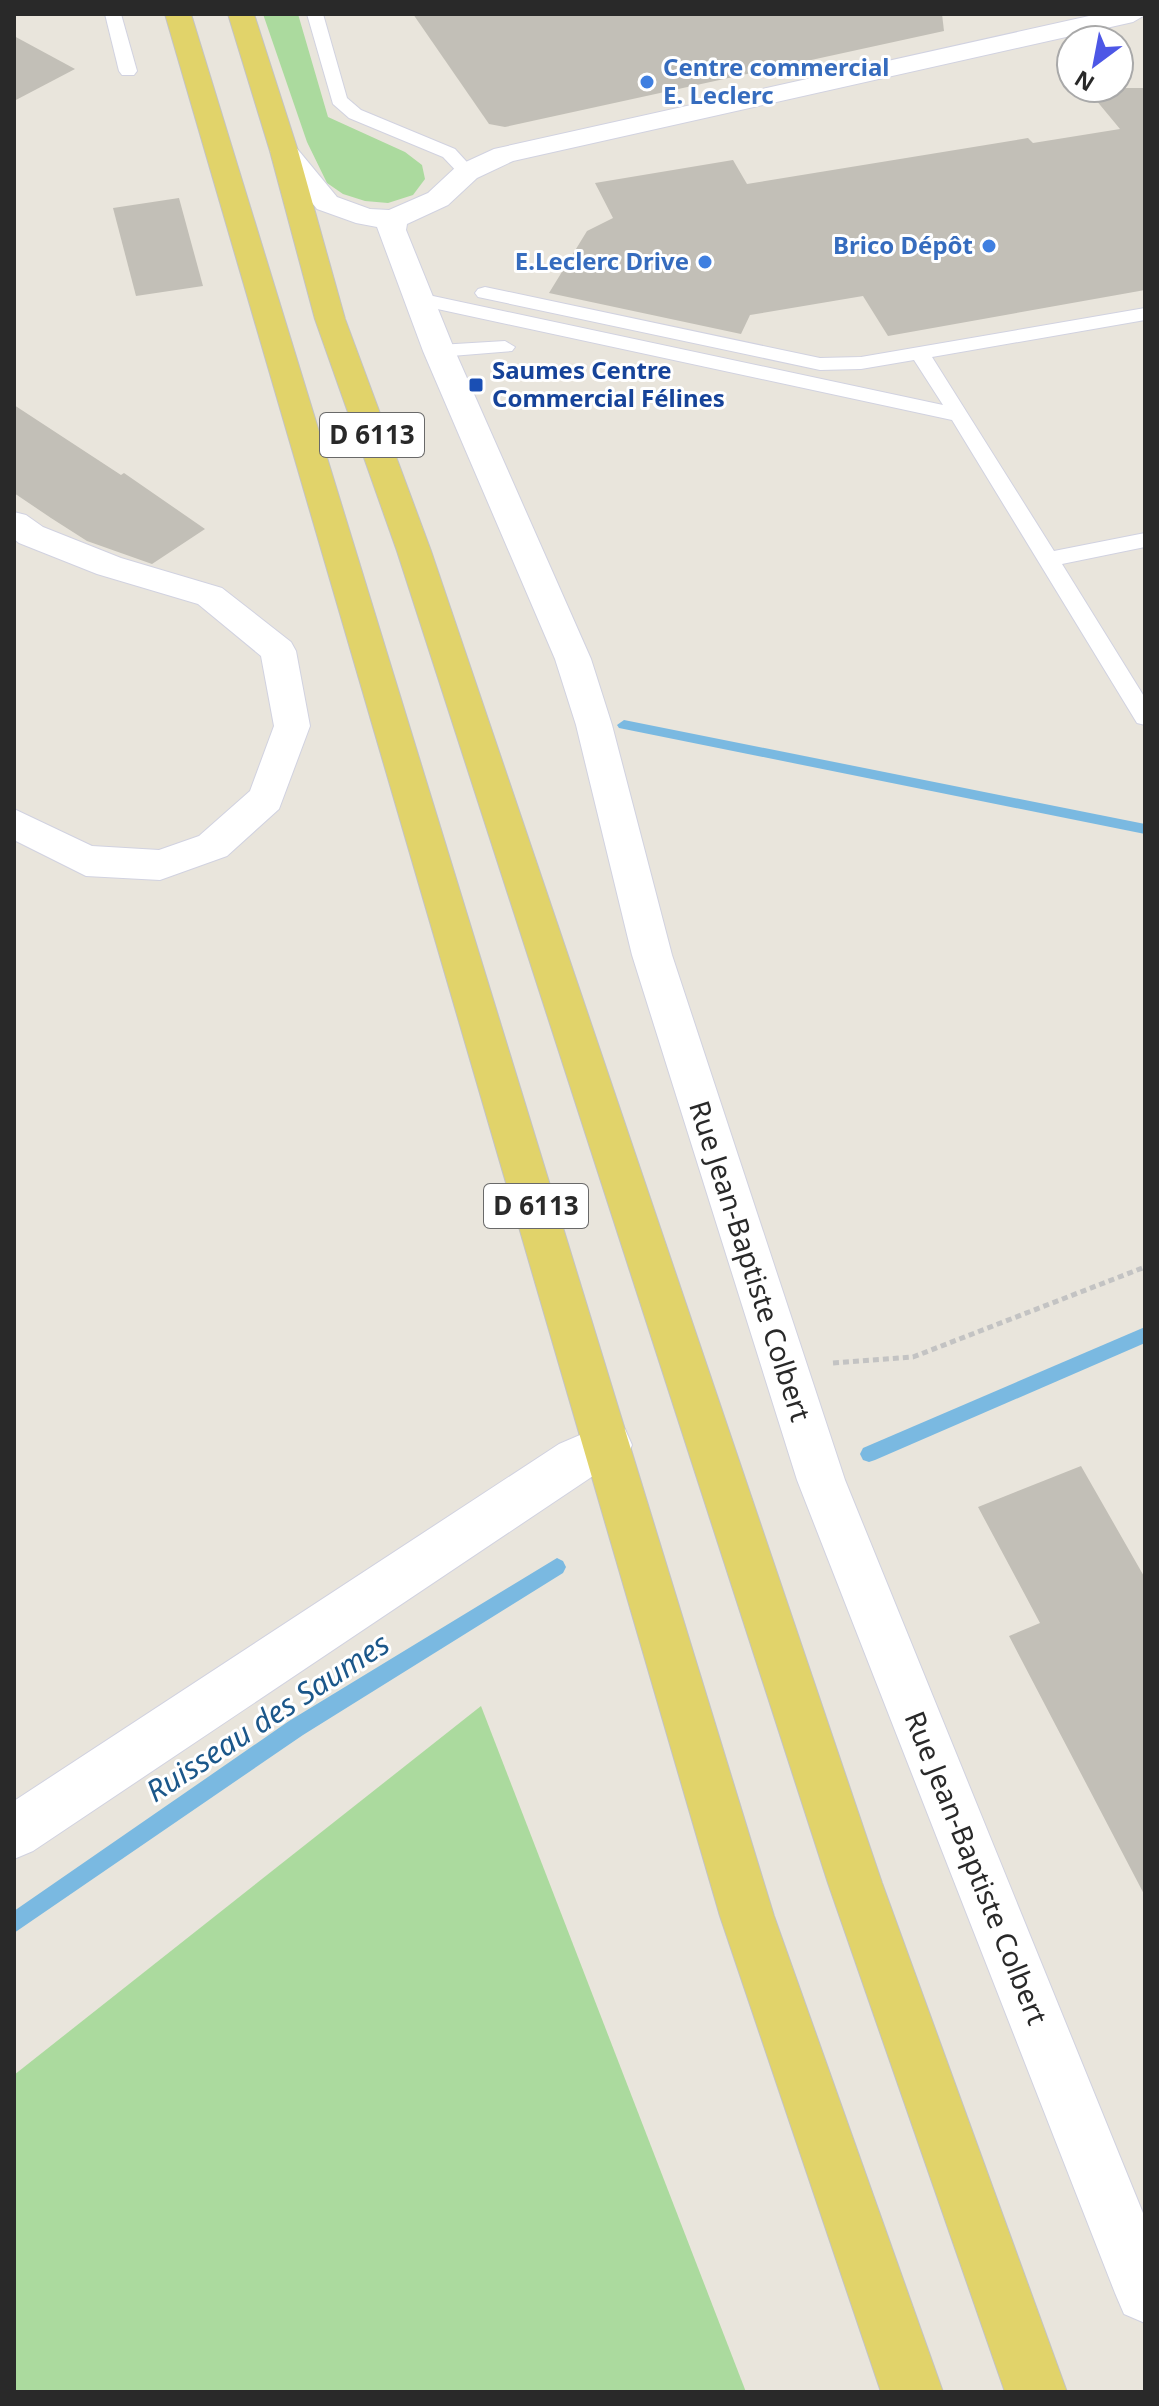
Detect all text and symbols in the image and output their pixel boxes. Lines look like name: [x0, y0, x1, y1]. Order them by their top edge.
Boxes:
north arrow: [1055, 24, 1135, 104]
place label: Centre commercial E. Leclerc: [663, 50, 889, 111]
text: N: [1068, 64, 1099, 99]
marker: Centre commercial E. Leclerc: [638, 73, 656, 91]
place label: Brico Dépôt: [833, 228, 973, 261]
marker: Brico Dépôt: [980, 237, 998, 255]
place label: E.Leclerc Drive: [515, 244, 689, 277]
marker: E.Leclerc Drive: [696, 253, 714, 271]
place label: Saumes Centre Commercial Félines: [492, 353, 725, 414]
marker: Saumes Centre Commercial Félines: [467, 376, 485, 394]
road number: D 6113: [320, 413, 424, 457]
street label: Rue Jean-Baptiste Colbert: [681, 1096, 821, 1426]
road number: D 6113: [484, 1184, 588, 1228]
water label: Ruisseau des Saumes: [138, 1623, 397, 1811]
street label: Rue Jean-Baptiste Colbert: [897, 1705, 1057, 2030]

